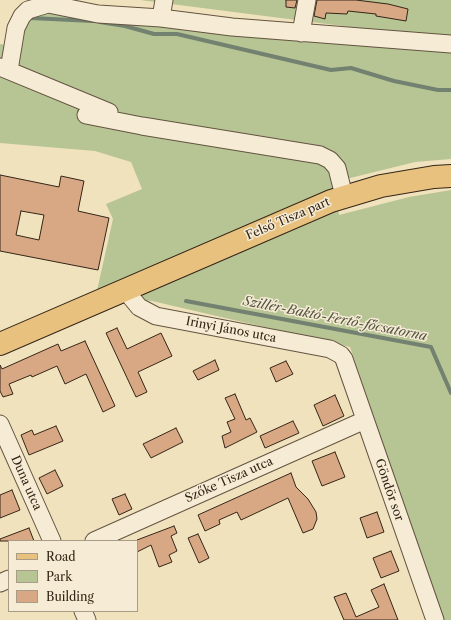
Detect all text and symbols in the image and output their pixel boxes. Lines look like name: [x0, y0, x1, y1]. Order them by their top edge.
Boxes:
street label: Felső Tisza part: [244, 195, 332, 243]
water label: Szillér-Baktó-Fertő-főcsatorna: [242, 294, 428, 344]
street label: Irinyi János utca: [185, 314, 277, 346]
street label: Duna utca: [8, 453, 44, 513]
street label: Szőke Tisza utca: [183, 454, 275, 506]
street label: Göndör sor: [372, 457, 406, 523]
legend: [8, 540, 138, 612]
text: Road: [46, 549, 76, 564]
text: Park: [46, 569, 72, 584]
text: Building: [46, 589, 94, 604]

